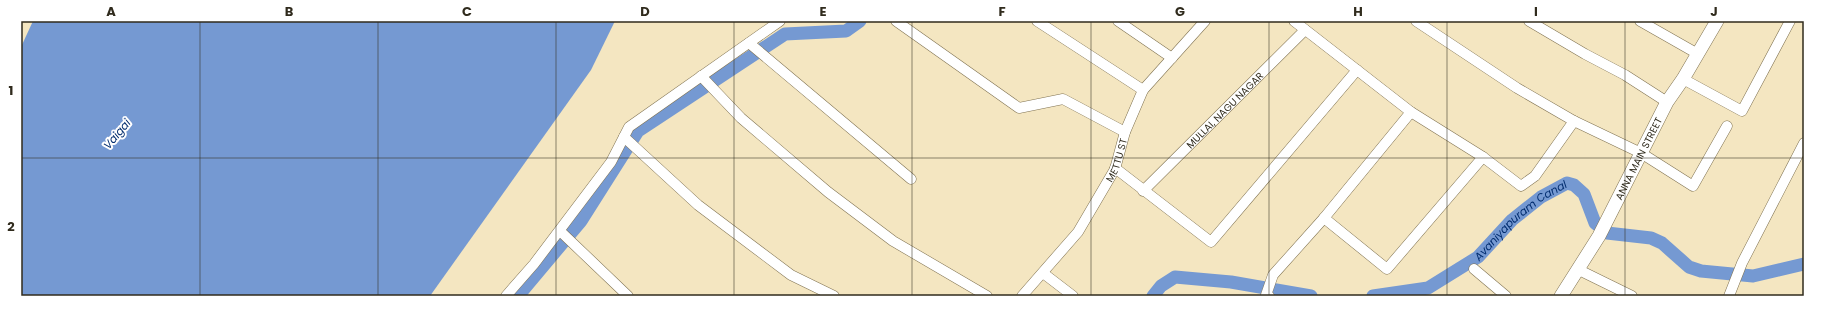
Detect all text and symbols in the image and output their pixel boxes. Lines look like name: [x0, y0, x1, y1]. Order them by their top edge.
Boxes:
text: A: [106, 2, 116, 21]
text: B: [285, 2, 294, 21]
text: C: [462, 2, 472, 21]
text: D: [640, 2, 650, 21]
text: E: [819, 2, 827, 21]
text: F: [998, 2, 1006, 21]
text: G: [1175, 2, 1185, 21]
text: H: [1353, 2, 1363, 21]
text: I: [1534, 2, 1538, 21]
text: J: [1710, 2, 1718, 21]
street label: MULLAI, NAGU NAGAR: [1183, 68, 1266, 152]
text: 1: [9, 81, 13, 100]
street label: ANNA MAIN STREET: [1611, 114, 1666, 202]
water label: Vaigai: [100, 115, 135, 153]
street label: METTU ST: [1102, 136, 1131, 185]
water label: Avaniyapuram Canal: [1470, 176, 1570, 265]
text: 2: [7, 217, 15, 236]

